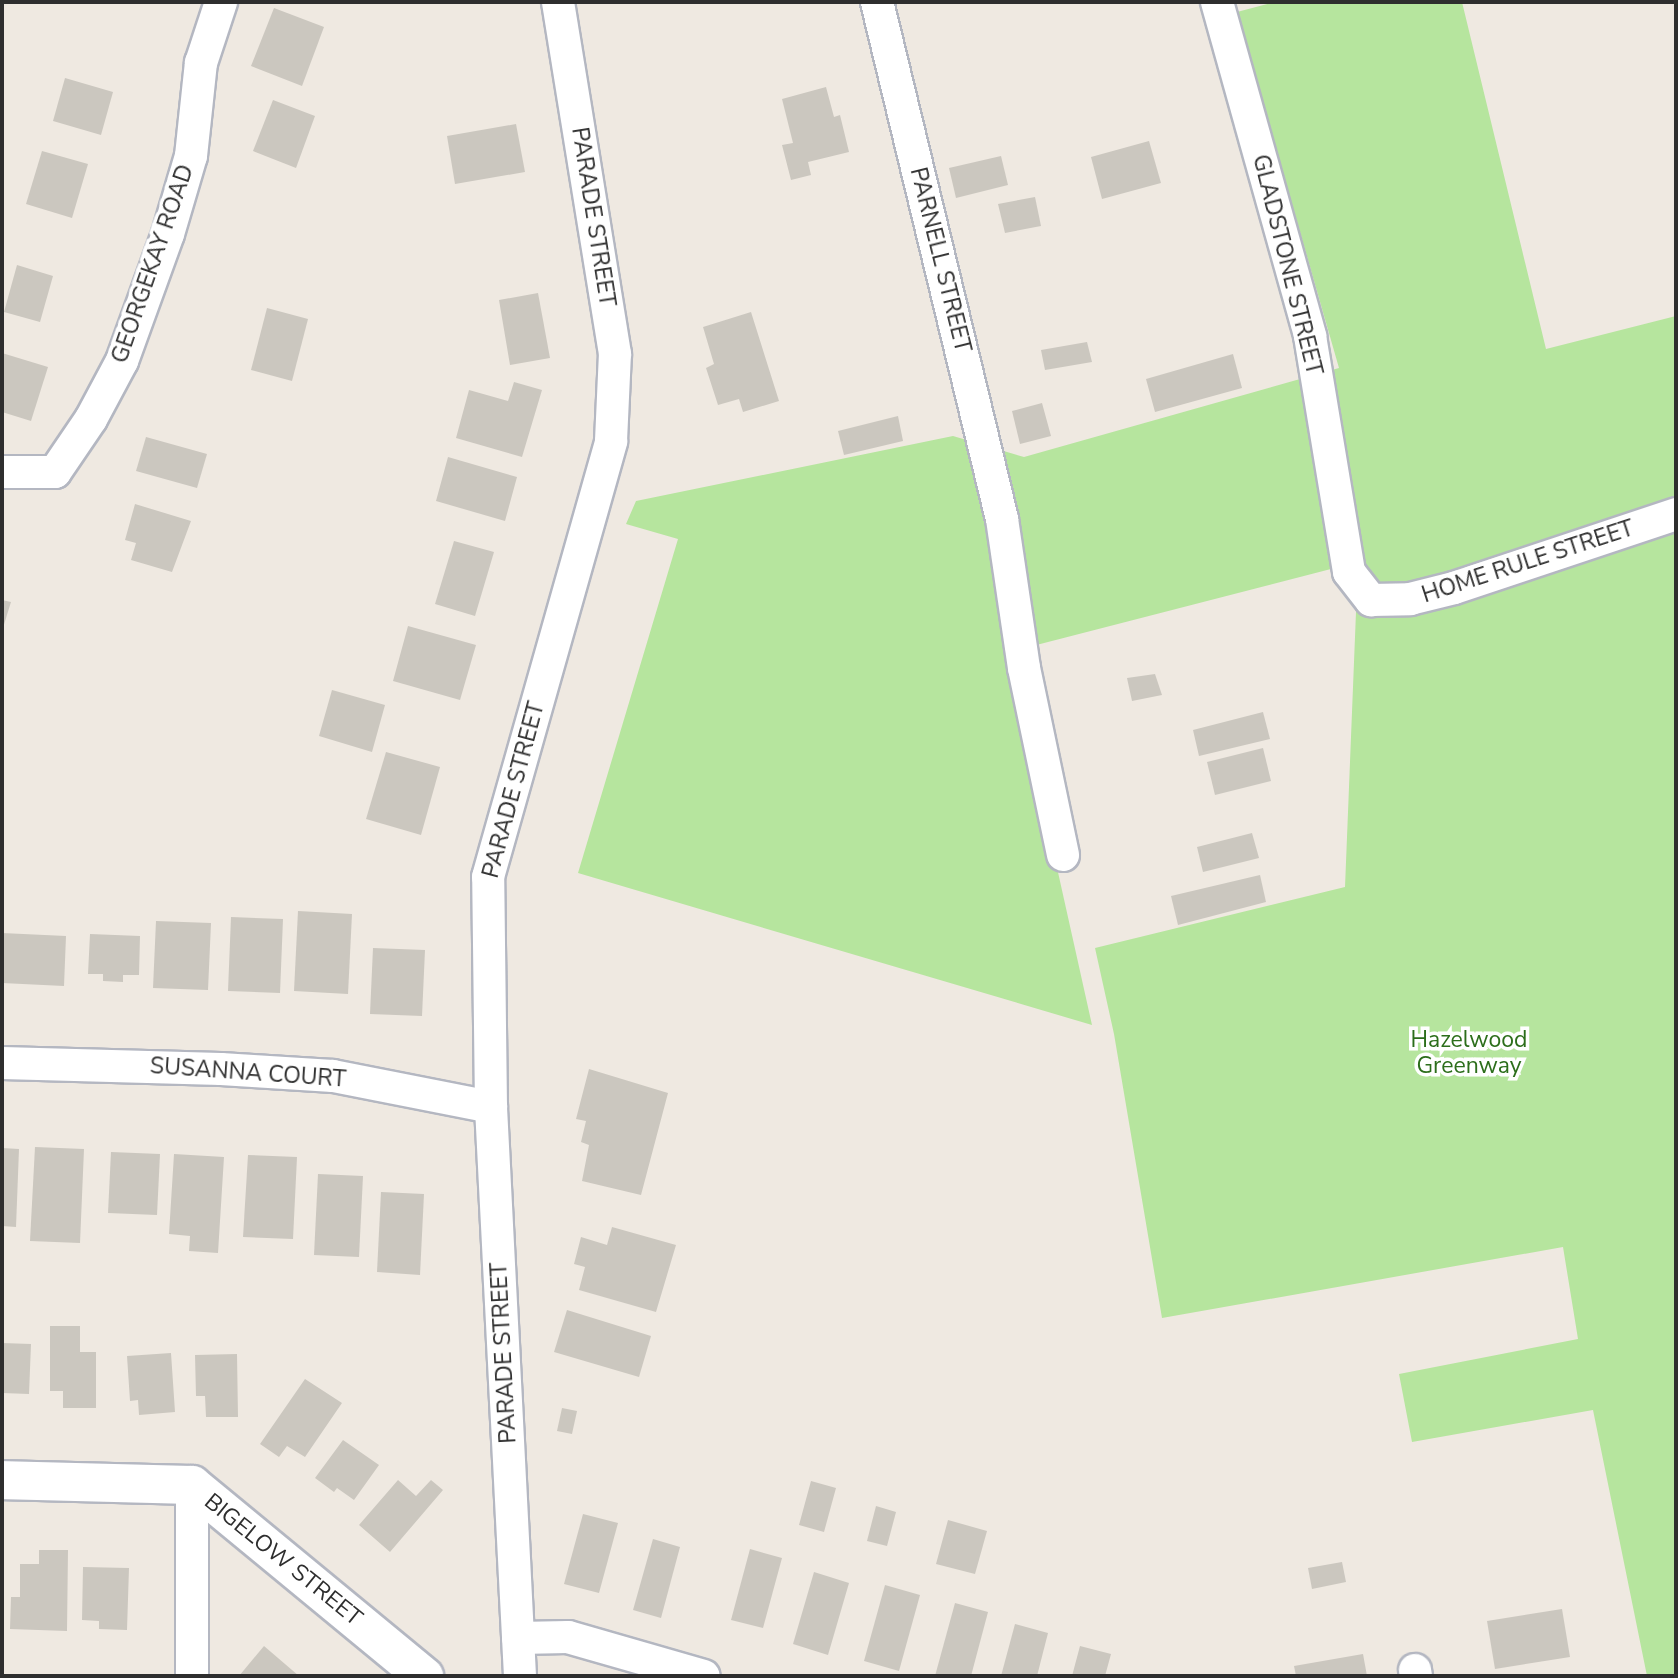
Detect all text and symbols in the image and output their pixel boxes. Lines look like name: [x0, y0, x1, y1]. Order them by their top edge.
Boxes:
street label: PARADE STREET: [565, 125, 621, 309]
street label: GLADSTONE STREET: [1246, 152, 1328, 378]
street label: GEORGEKAY ROAD: [106, 161, 200, 367]
street label: PARNELL STREET: [904, 165, 976, 355]
street label: HOME RULE STREET: [1418, 515, 1638, 609]
street label: PARADE STREET: [477, 699, 551, 881]
park label: Hazelwood Greenway: [1410, 1026, 1528, 1080]
street label: SUSANNA COURT: [149, 1052, 347, 1094]
street label: PARADE STREET: [485, 1262, 523, 1444]
street label: BIGELOW STREET: [199, 1488, 367, 1632]

